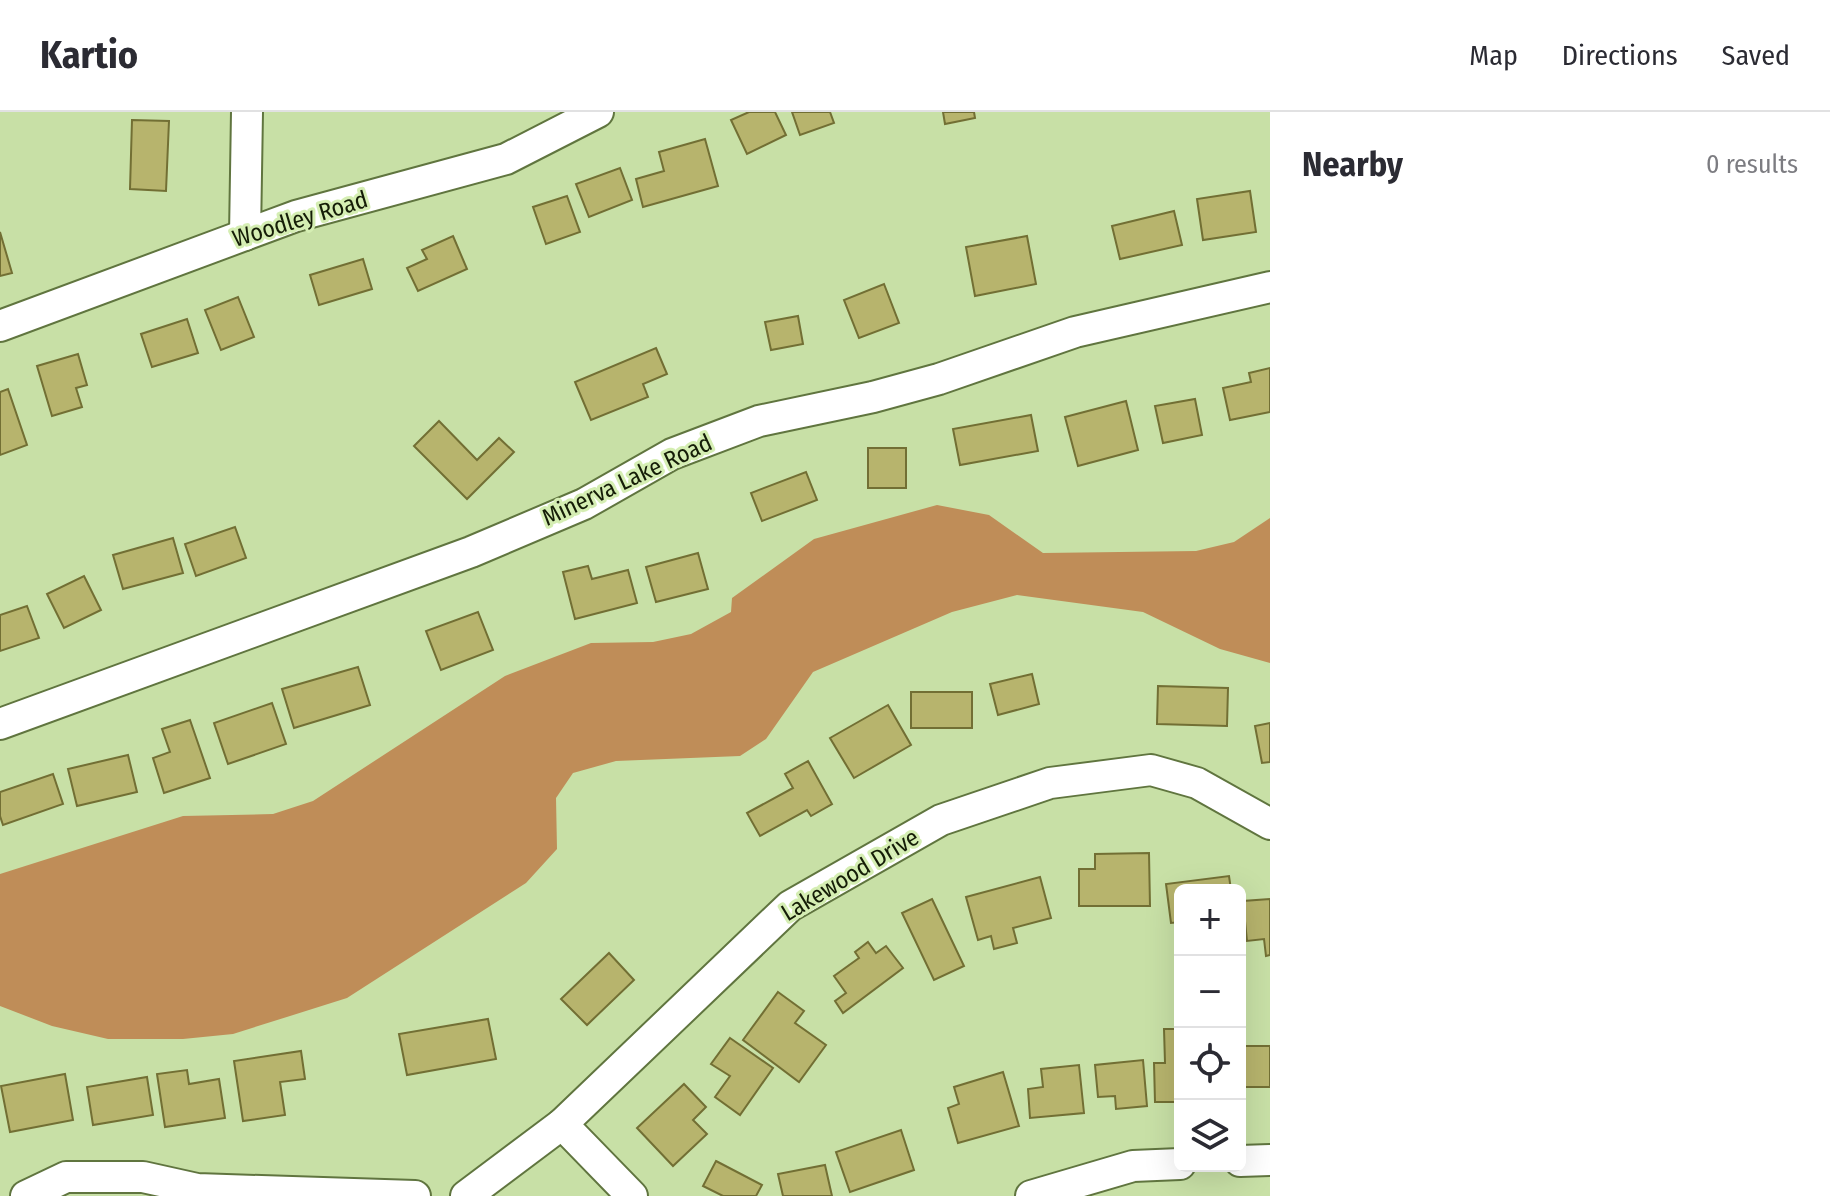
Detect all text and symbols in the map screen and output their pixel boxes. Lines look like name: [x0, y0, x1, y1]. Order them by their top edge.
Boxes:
text: Kartio: [40, 32, 138, 78]
text: Map: [1469, 39, 1518, 72]
text: Directions: [1562, 39, 1678, 72]
text: Saved: [1722, 39, 1790, 72]
text: Nearby: [1302, 144, 1403, 185]
text: 0 results: [1706, 149, 1798, 180]
street label: Woodley Road: [229, 185, 371, 253]
street label: Minerva Lake Road: [538, 428, 716, 532]
street label: Lakewood Drive: [776, 823, 924, 927]
map controls: [1174, 884, 1246, 1172]
button: +: [1174, 884, 1246, 956]
button: −: [1174, 956, 1246, 1028]
button: locate: [1174, 1028, 1246, 1100]
button: layers: [1174, 1100, 1246, 1172]

